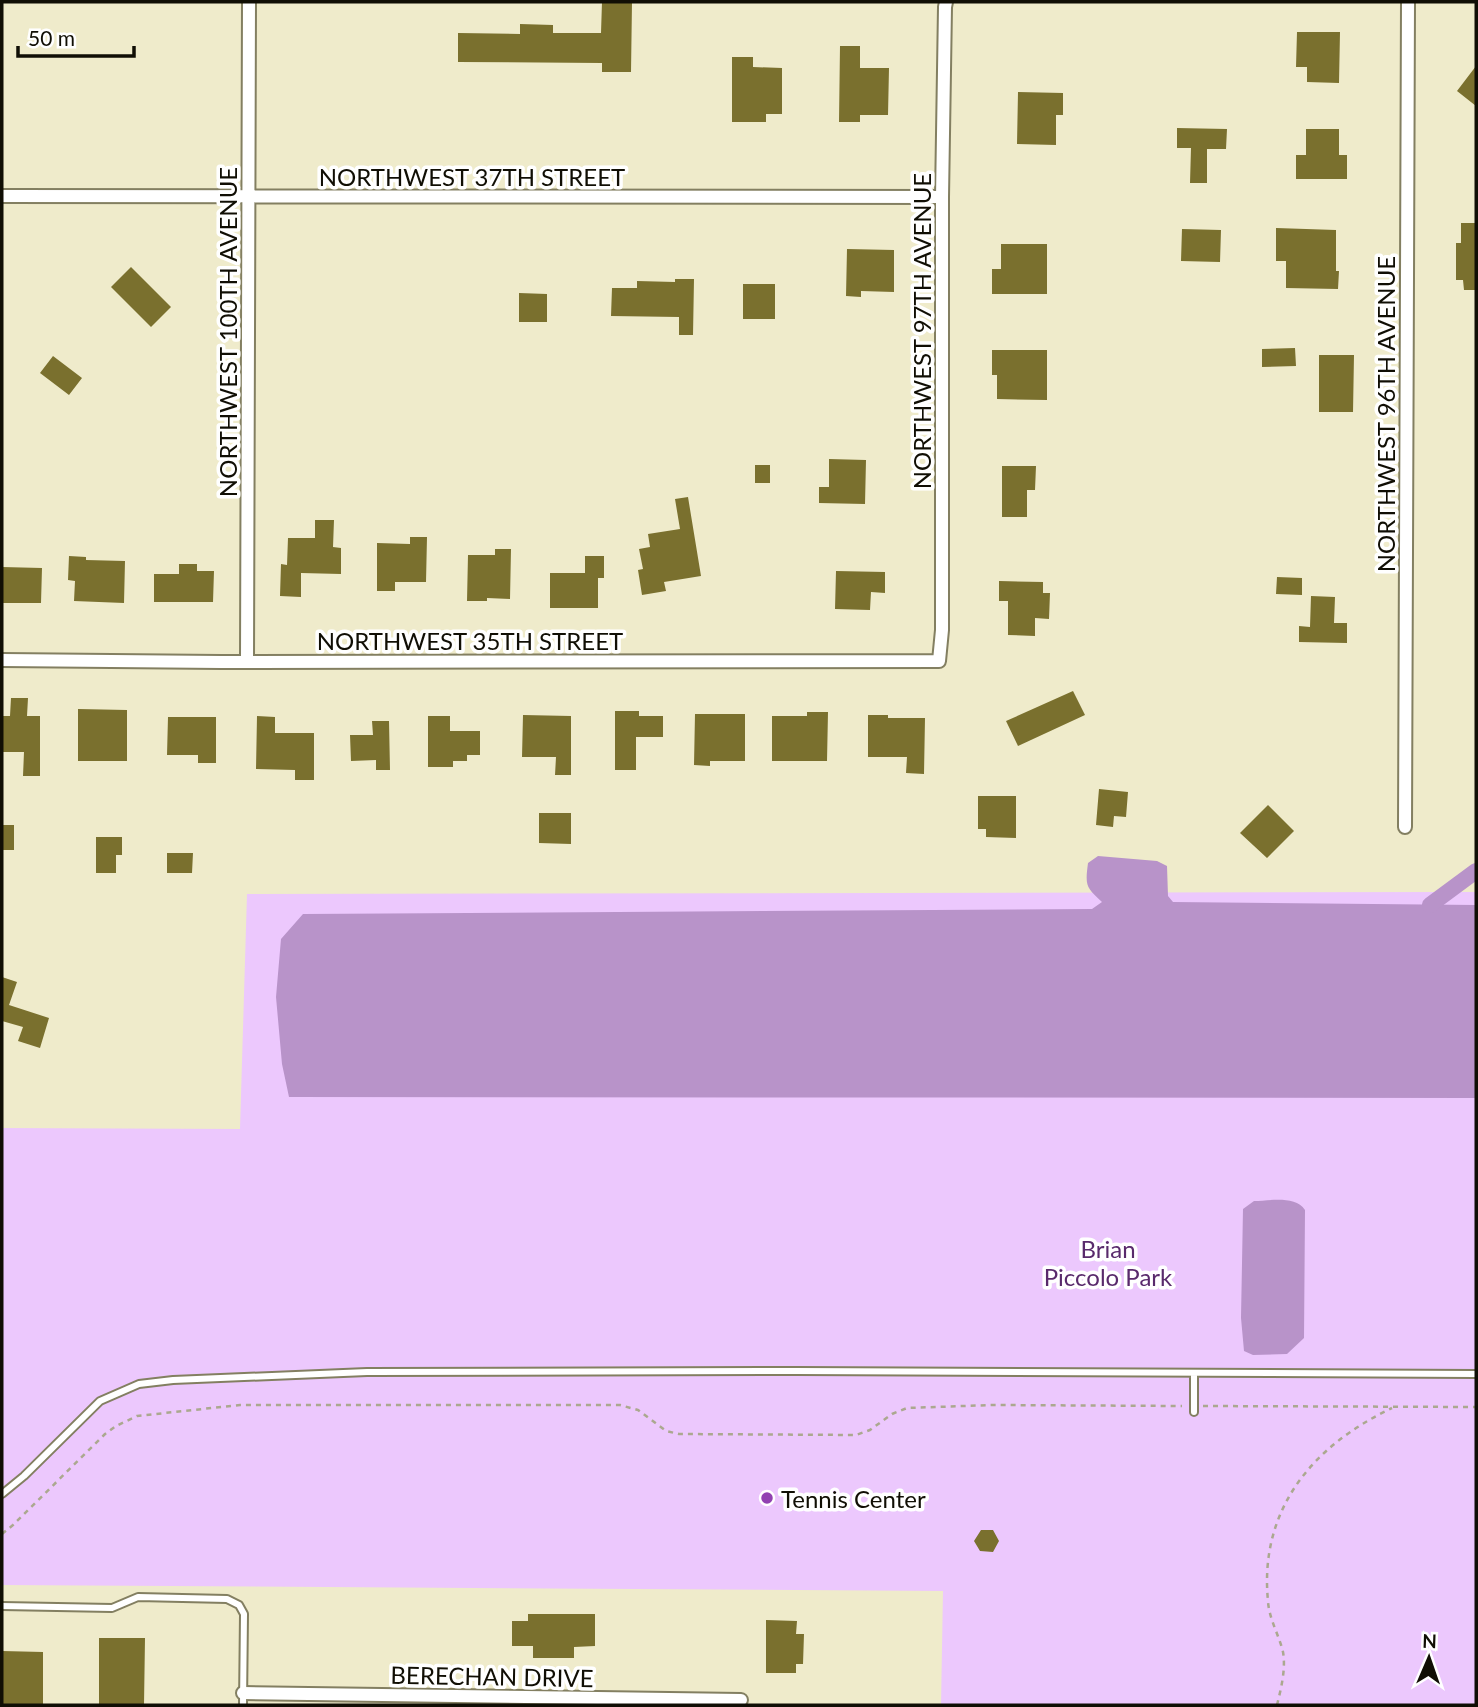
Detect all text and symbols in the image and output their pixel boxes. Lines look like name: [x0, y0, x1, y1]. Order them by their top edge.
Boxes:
scale bar: [18, 14, 133, 58]
text: 50 m: [28, 25, 75, 50]
street label: NORTHWEST 37TH STREET: [319, 162, 625, 191]
street label: NORTHWEST 100TH AVENUE: [213, 167, 242, 497]
street label: NORTHWEST 97TH AVENUE: [907, 173, 936, 489]
street label: NORTHWEST 96TH AVENUE: [1371, 256, 1400, 572]
street label: NORTHWEST 35TH STREET: [317, 626, 623, 655]
park label: Brian Piccolo Park: [1044, 1234, 1173, 1291]
place label: Tennis Center: [781, 1484, 926, 1513]
marker: Tennis Center: [759, 1490, 775, 1506]
north arrow: [1394, 1623, 1464, 1693]
text: N: [1422, 1629, 1437, 1652]
street label: BERECHAN DRIVE: [390, 1660, 594, 1692]

